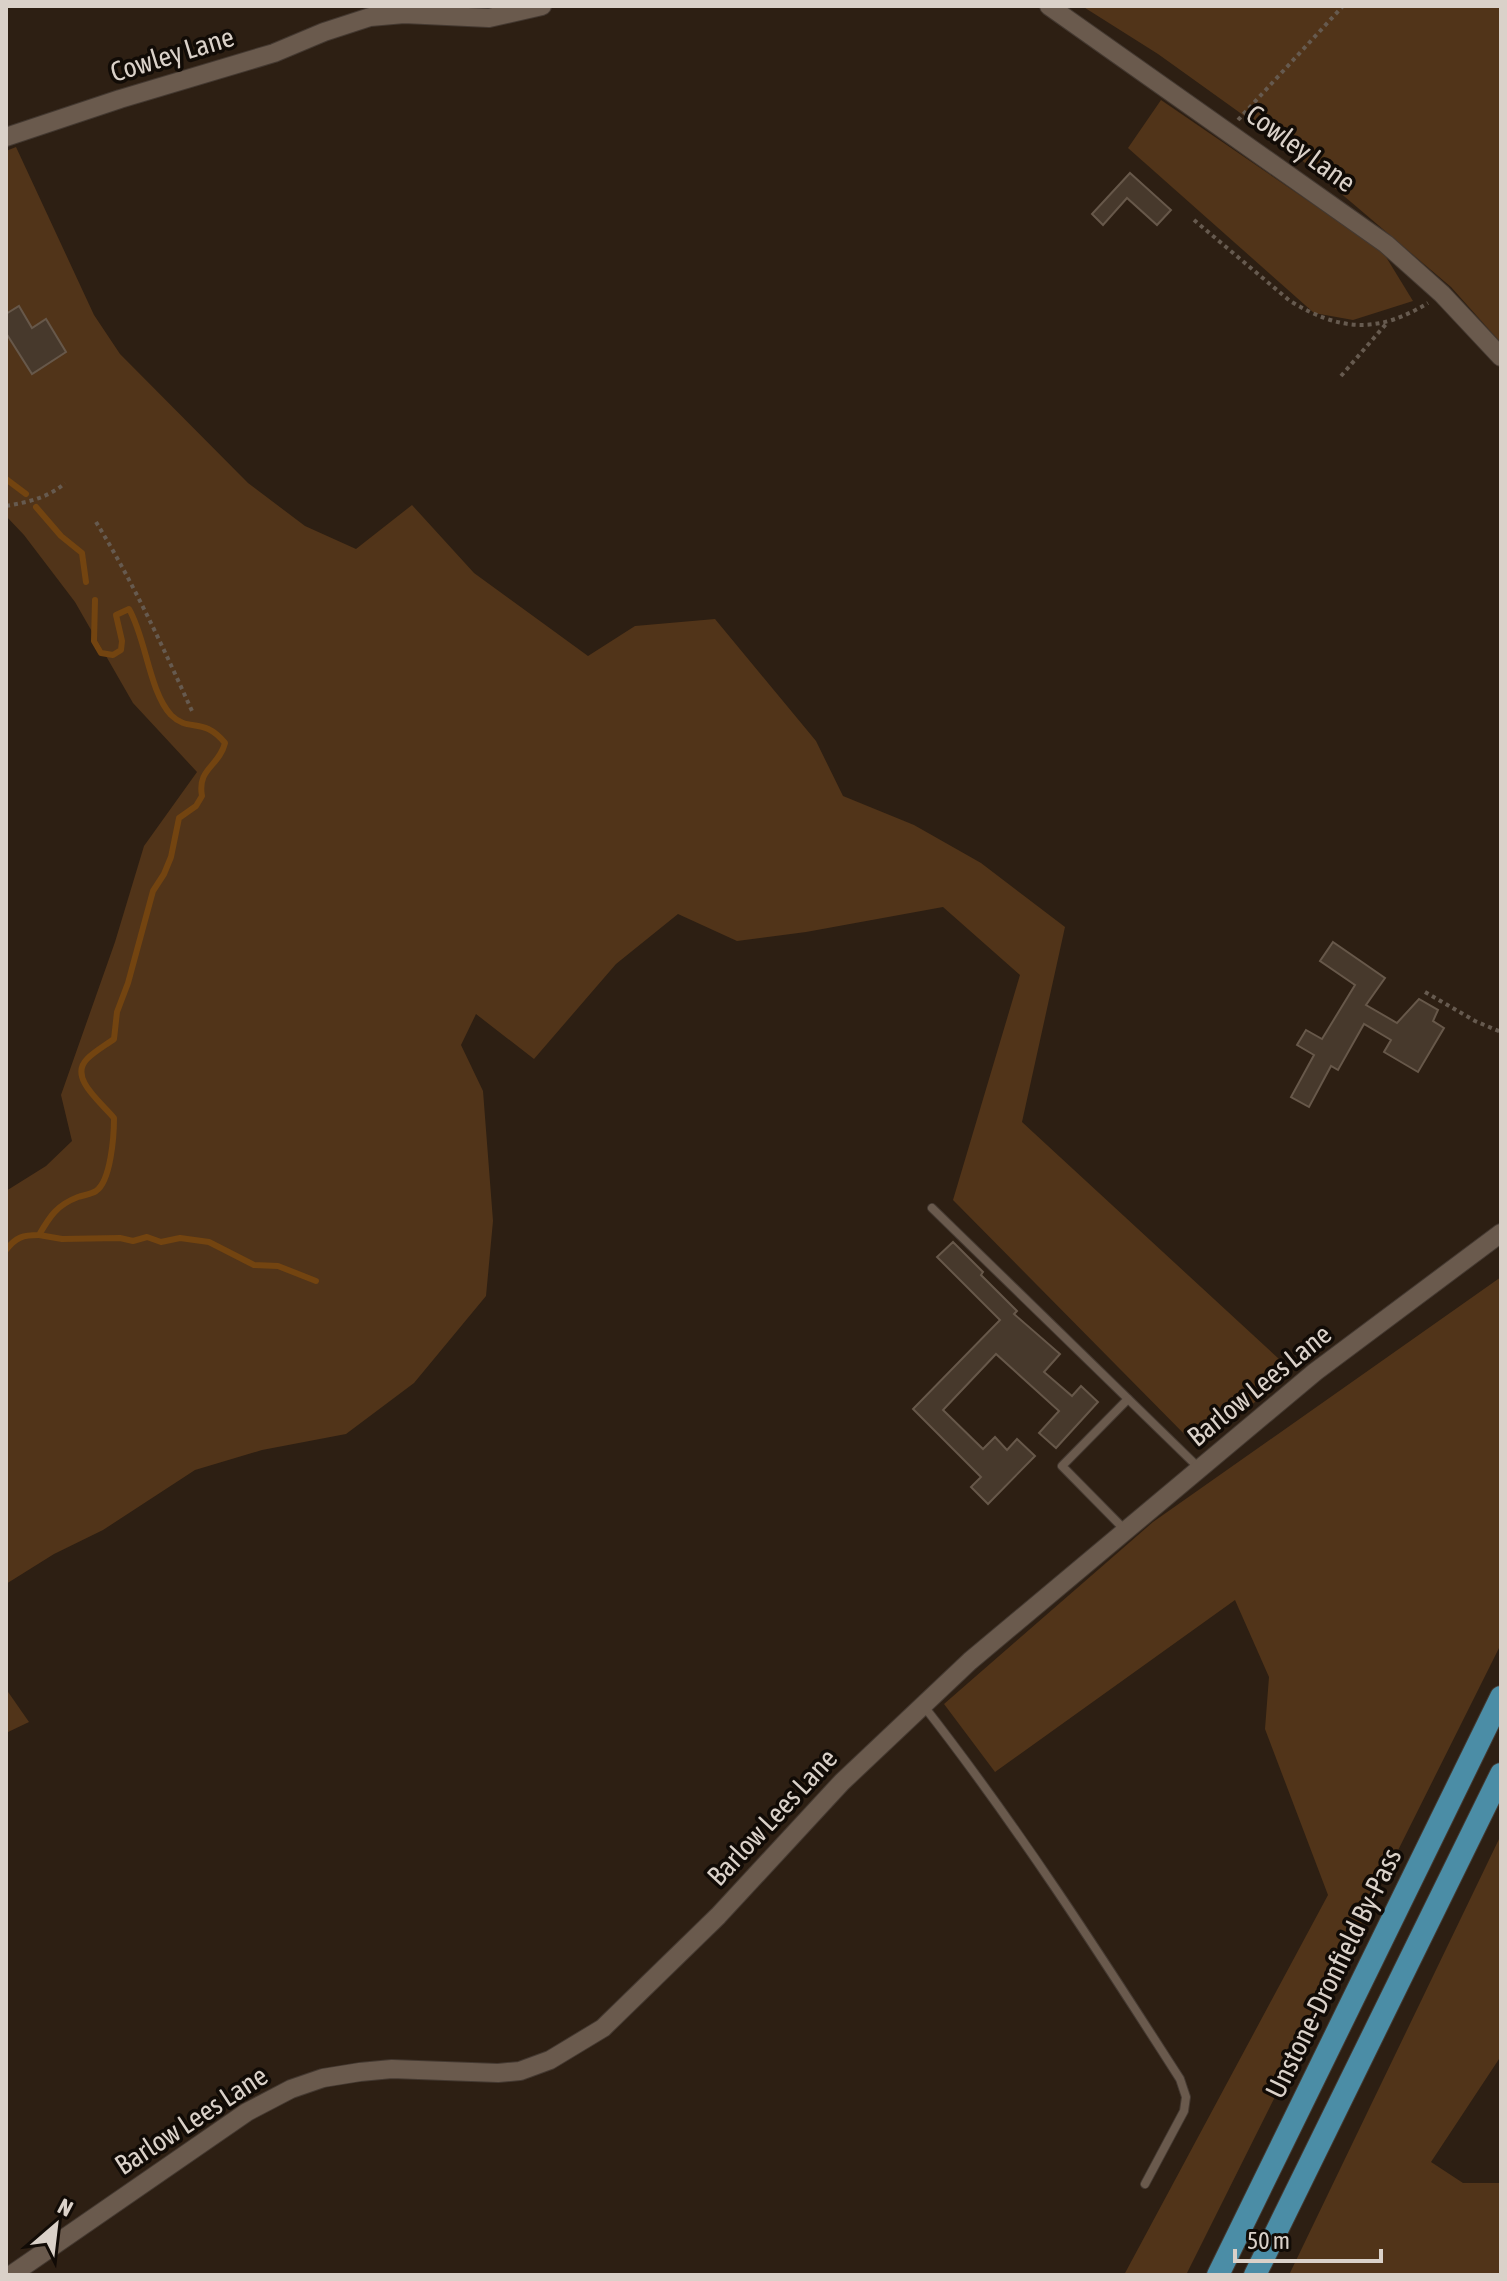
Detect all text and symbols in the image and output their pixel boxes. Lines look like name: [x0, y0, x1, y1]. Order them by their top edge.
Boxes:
street label: Cowley Lane: [106, 20, 238, 88]
street label: Cowley Lane: [1240, 98, 1362, 198]
street label: Barlow Lees Lane: [1181, 1317, 1337, 1453]
street label: Barlow Lees Lane: [701, 1742, 843, 1892]
street label: Unstone-Dronfield By-Pass: [1259, 1843, 1407, 2103]
street label: Barlow Lees Lane: [109, 2059, 273, 2181]
north arrow: [16, 2185, 96, 2265]
text: N: [54, 2193, 77, 2222]
scale bar: [1235, 2213, 1381, 2263]
text: 50 m: [1247, 2227, 1290, 2254]

